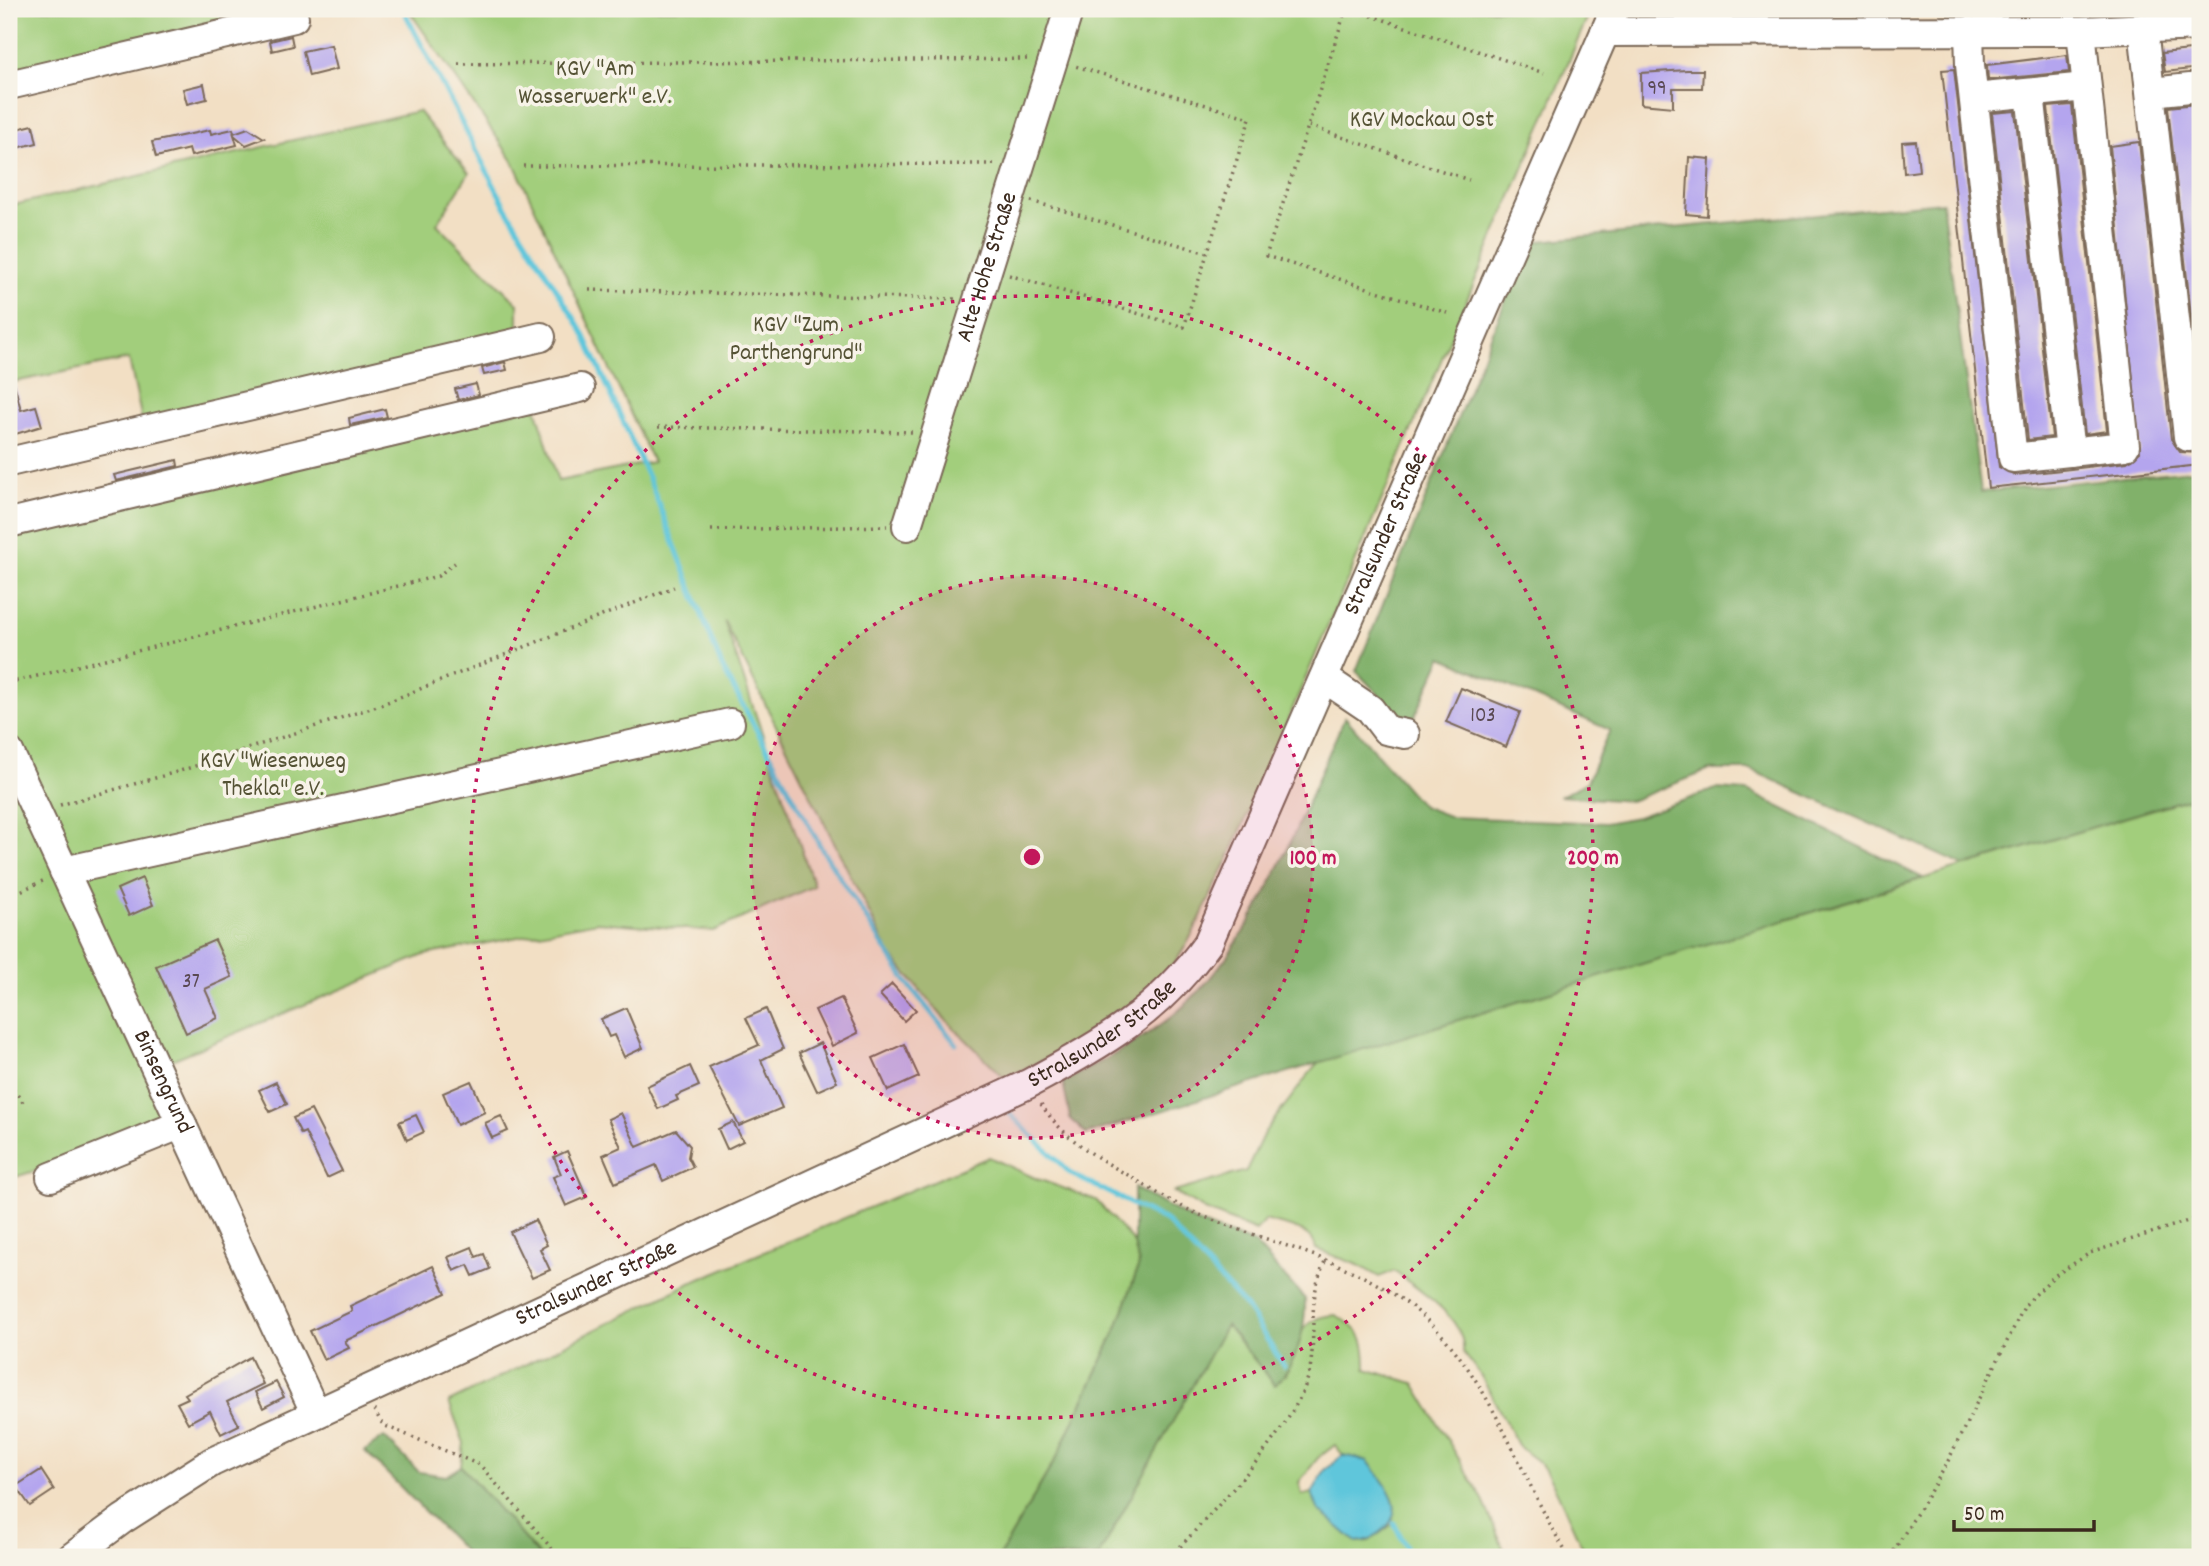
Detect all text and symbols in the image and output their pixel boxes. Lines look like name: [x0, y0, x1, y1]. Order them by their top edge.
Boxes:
park label: KGV "Am Wasserwerk" e.V.: [518, 53, 672, 115]
house number: 99: [1647, 75, 1667, 105]
park label: KGV Mockau Ost: [1350, 104, 1494, 138]
street label: Alte Hohe Straße: [949, 188, 1027, 347]
park label: KGV "Zum Parthengrund": [729, 309, 863, 371]
street label: Stralsunder Straße: [1336, 447, 1437, 621]
house number: 103: [1470, 702, 1496, 732]
park label: KGV "Wiesenweg Thekla" e.V.: [200, 745, 346, 807]
centre of rings: [1020, 845, 1044, 869]
text: 100 m: [1290, 845, 1336, 875]
text: 200 m: [1567, 845, 1619, 875]
house number: 37: [182, 968, 200, 998]
street label: Stralsunder Straße: [1022, 973, 1185, 1098]
street label: Binsengrund: [123, 1025, 201, 1140]
street label: Stralsunder Straße: [510, 1232, 683, 1336]
scale bar: [1954, 1489, 2094, 1533]
text: 50 m: [1964, 1501, 2004, 1531]

